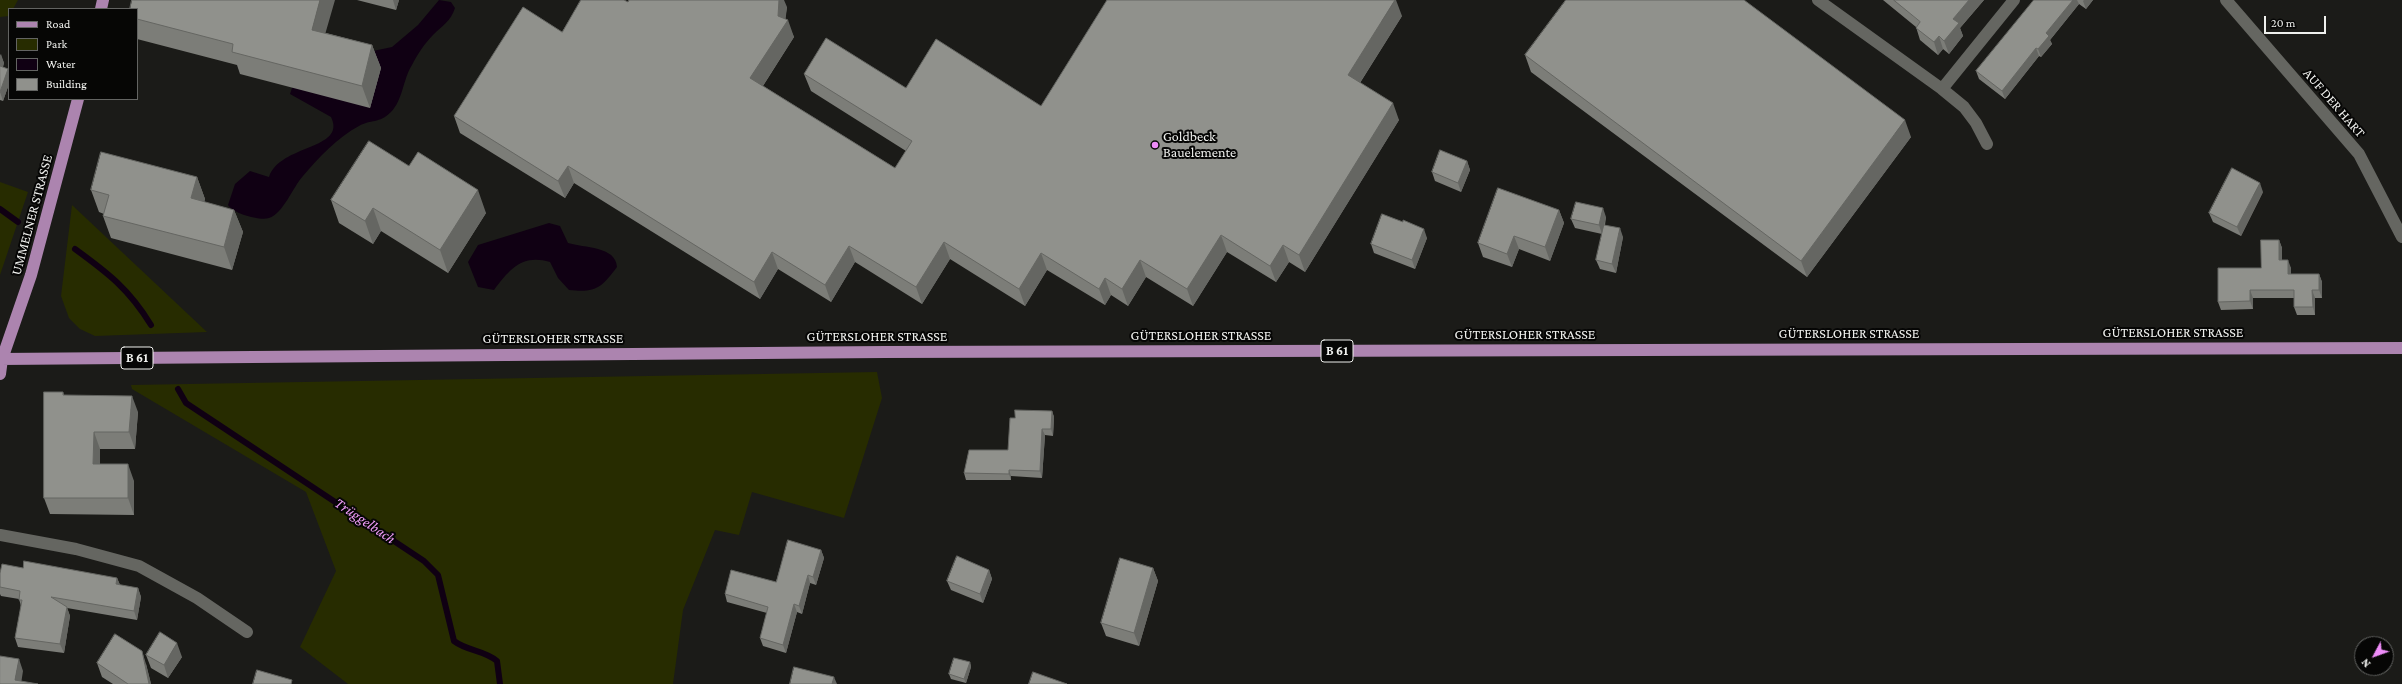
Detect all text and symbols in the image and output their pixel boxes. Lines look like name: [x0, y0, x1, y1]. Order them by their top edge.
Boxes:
legend: [8, 8, 138, 100]
scale bar: [2266, 8, 2328, 34]
text: 20 m: [2271, 16, 2295, 30]
text: Road: [46, 17, 70, 31]
text: Park: [46, 37, 67, 51]
text: Water: [46, 57, 75, 71]
street label: AUF DER HART: [2299, 65, 2369, 141]
text: Building: [46, 77, 87, 91]
place label: Goldbeck Bauelemente: [1163, 129, 1236, 162]
marker: Goldbeck Bauelemente: [1150, 140, 1160, 150]
street label: UMMELNER STRASSE: [8, 153, 56, 277]
street label: GÜTERSLOHER STRASSE: [2103, 325, 2243, 341]
street label: GÜTERSLOHER STRASSE: [1779, 326, 1919, 342]
street label: GÜTERSLOHER STRASSE: [1455, 327, 1595, 343]
street label: GÜTERSLOHER STRASSE: [1131, 328, 1271, 344]
street label: GÜTERSLOHER STRASSE: [807, 329, 947, 345]
street label: GÜTERSLOHER STRASSE: [483, 331, 623, 347]
road number: B 61: [1321, 340, 1353, 362]
road number: B 61: [121, 347, 153, 369]
water label: Trüggelbach: [331, 494, 399, 548]
north arrow: [2354, 636, 2394, 676]
text: N: [2359, 656, 2373, 670]

